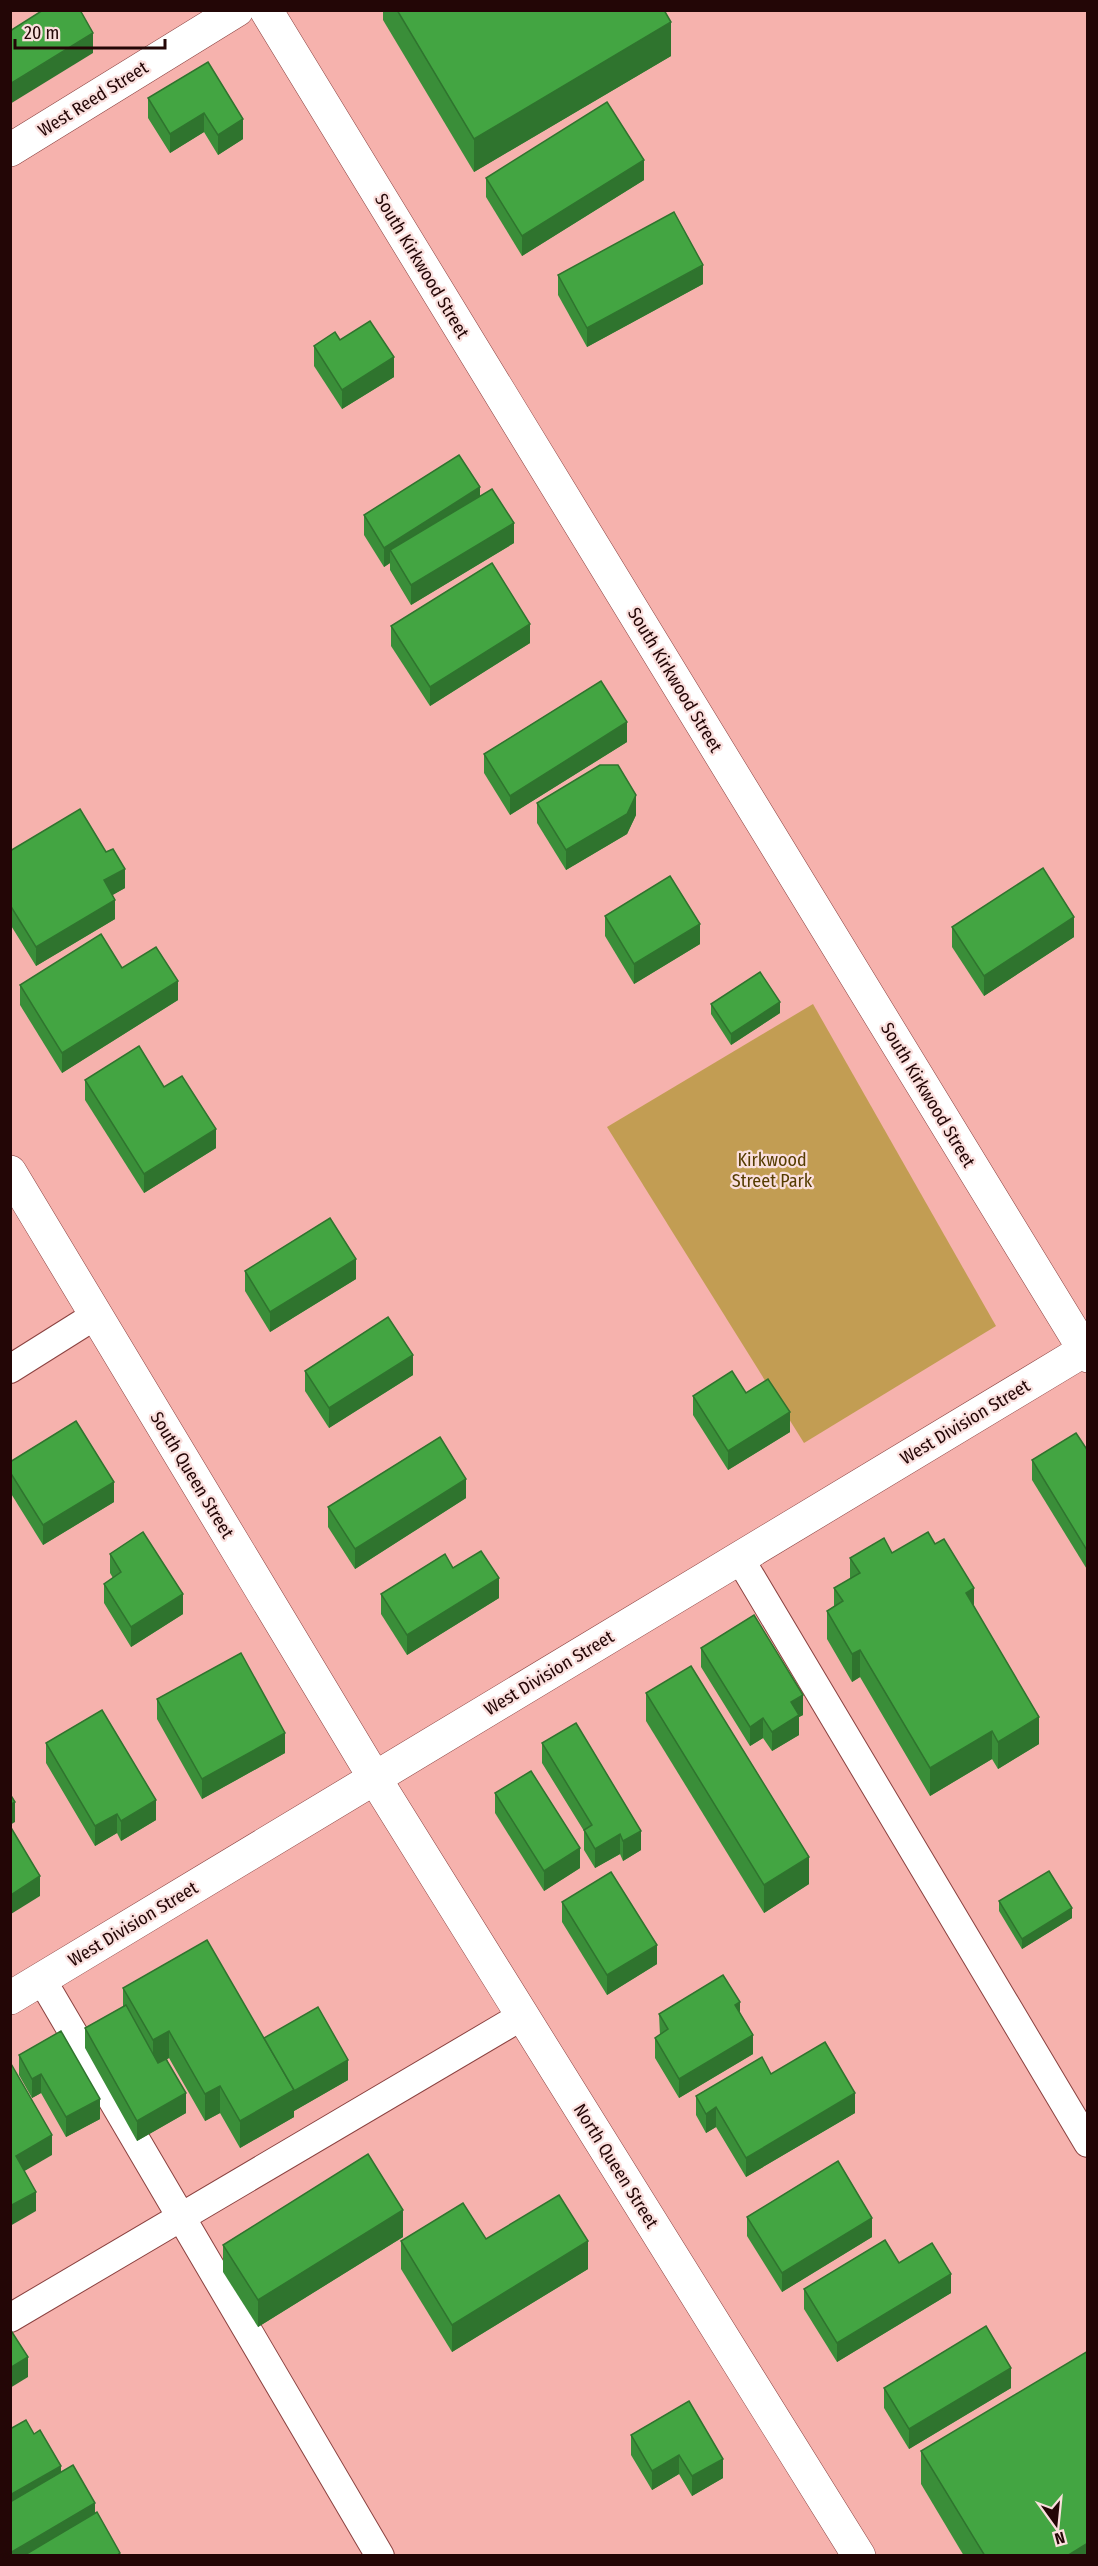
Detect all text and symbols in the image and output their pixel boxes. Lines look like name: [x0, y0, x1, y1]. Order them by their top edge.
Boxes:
scale bar: [15, 12, 165, 50]
text: 20 m: [24, 22, 59, 44]
street label: West Reed Street: [34, 56, 152, 142]
street label: South Kirkwood Street: [370, 190, 474, 342]
street label: South Kirkwood Street: [623, 604, 727, 756]
street label: South Kirkwood Street: [876, 1019, 980, 1171]
park label: Kirkwood Street Park: [732, 1149, 813, 1192]
street label: West Division Street: [896, 1375, 1034, 1469]
street label: South Queen Street: [146, 1408, 239, 1542]
street label: West Division Street: [480, 1626, 618, 1720]
street label: West Division Street: [64, 1877, 202, 1971]
street label: North Queen Street: [569, 2100, 663, 2232]
north arrow: [1026, 2494, 1086, 2554]
text: N: [1053, 2528, 1067, 2548]

